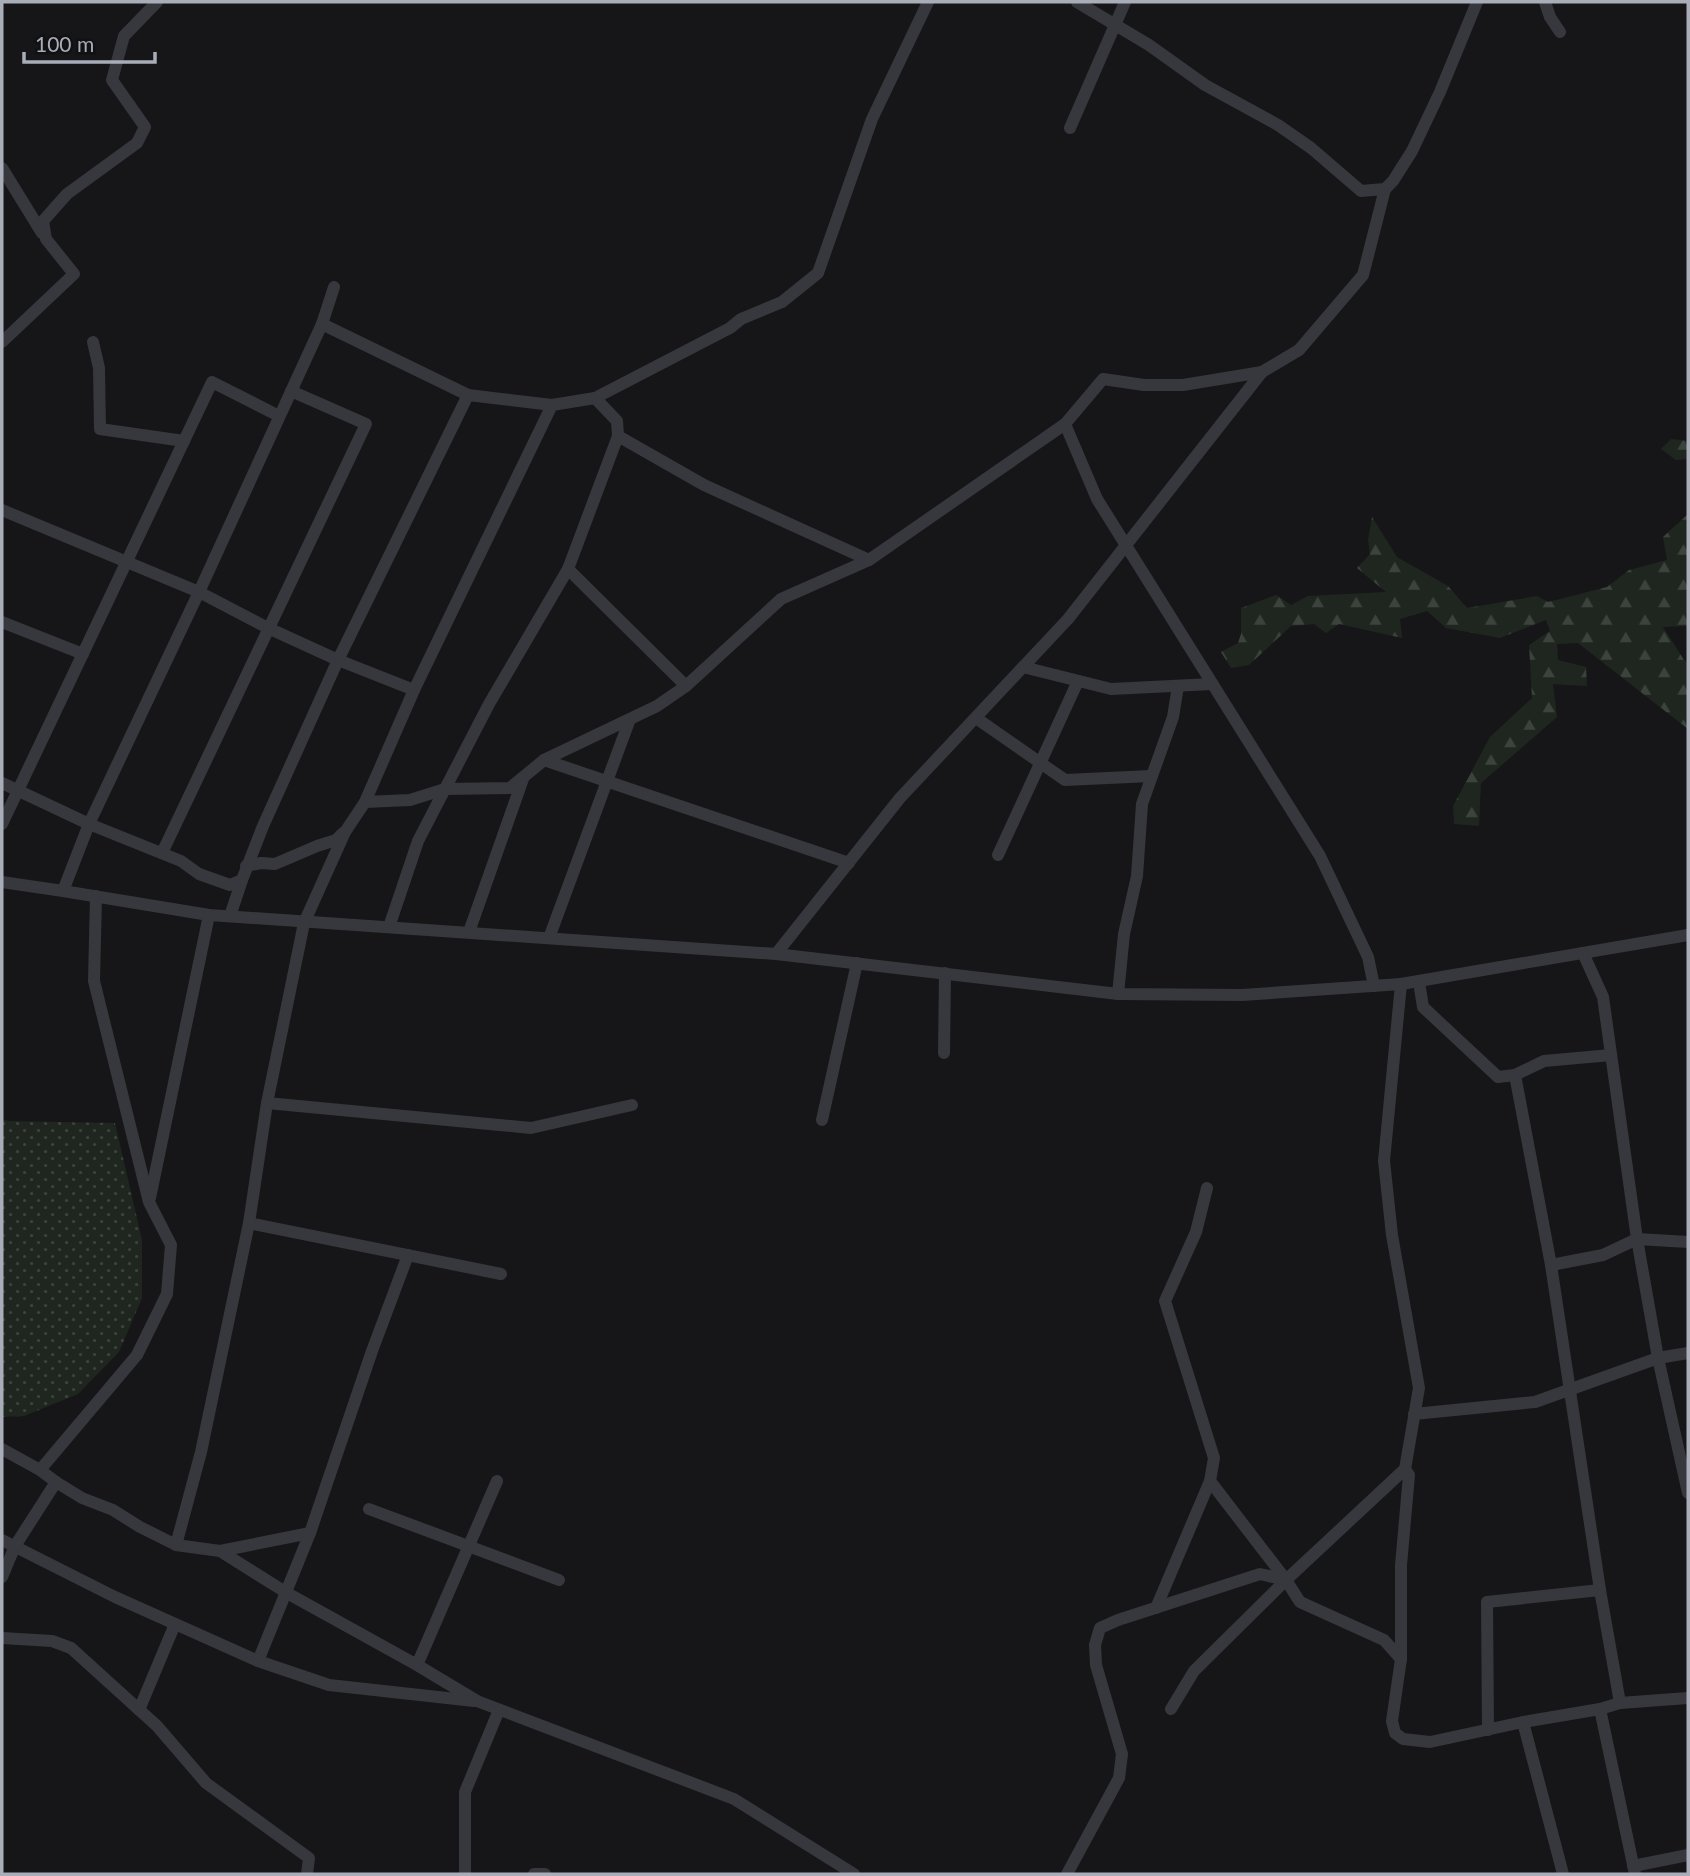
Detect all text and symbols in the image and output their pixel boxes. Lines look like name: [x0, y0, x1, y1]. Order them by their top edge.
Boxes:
scale bar: [24, 21, 156, 65]
text: 100 m: [35, 31, 94, 56]

